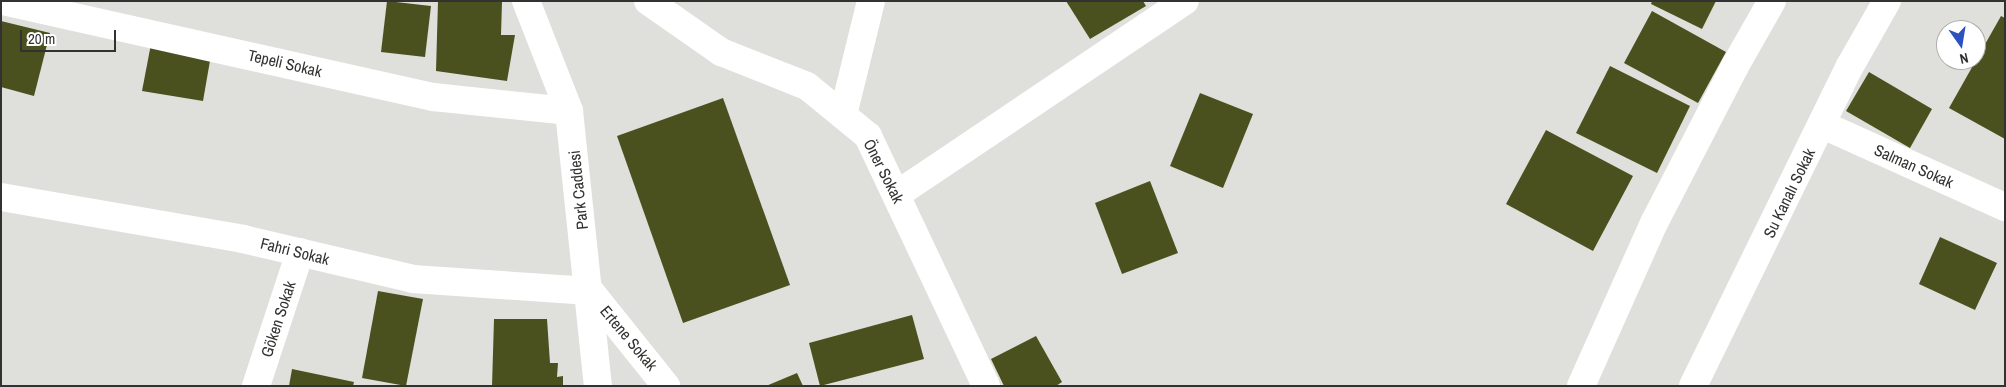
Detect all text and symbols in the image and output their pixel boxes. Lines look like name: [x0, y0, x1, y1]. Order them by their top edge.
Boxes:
scale bar: [22, 20, 119, 52]
north arrow: [1936, 20, 1986, 70]
text: 20 m: [28, 28, 55, 49]
street label: Tepeli Sokak: [246, 45, 324, 81]
text: N: [1958, 49, 1970, 68]
street label: Öner Sokak: [860, 136, 908, 206]
street label: Salman Sokak: [1871, 140, 1957, 192]
street label: Su Kanalı Sokak: [1759, 145, 1819, 241]
street label: Park Caddesi: [564, 149, 592, 231]
street label: Fahri Sokak: [259, 233, 331, 269]
street label: Göken Sokak: [257, 279, 299, 359]
street label: Ertene Sokak: [596, 302, 662, 374]

